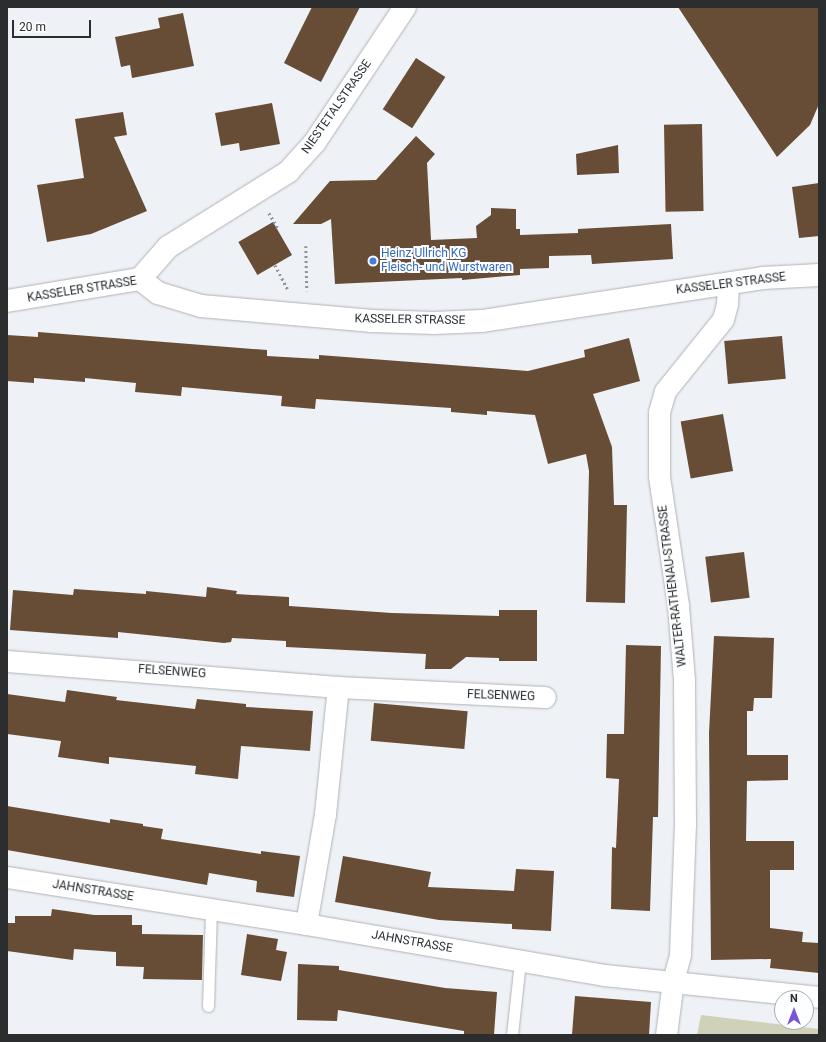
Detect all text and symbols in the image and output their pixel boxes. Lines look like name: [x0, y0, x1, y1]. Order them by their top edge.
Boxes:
scale bar: [14, 12, 93, 38]
text: 20 m: [19, 20, 46, 34]
street label: NIESTETALSTRASSE: [299, 57, 375, 157]
place label: Heinz Ullrich KG Fleisch- und Wurstwaren: [381, 247, 512, 275]
marker: Heinz Ullrich KG Fleisch- und Wurstwaren: [368, 256, 378, 266]
street label: KASSELER STRASSE: [675, 270, 787, 298]
street label: KASSELER STRASSE: [26, 274, 138, 306]
street label: KASSELER STRASSE: [355, 312, 465, 328]
street label: WALTER-RATHENAU-STRASSE: [656, 504, 690, 668]
street label: FELSENWEG: [138, 662, 206, 682]
street label: FELSENWEG: [467, 688, 535, 704]
street label: JAHNSTRASSE: [51, 877, 135, 905]
street label: JAHNSTRASSE: [370, 928, 454, 956]
north arrow: [774, 990, 814, 1030]
text: N: [790, 992, 798, 1005]

